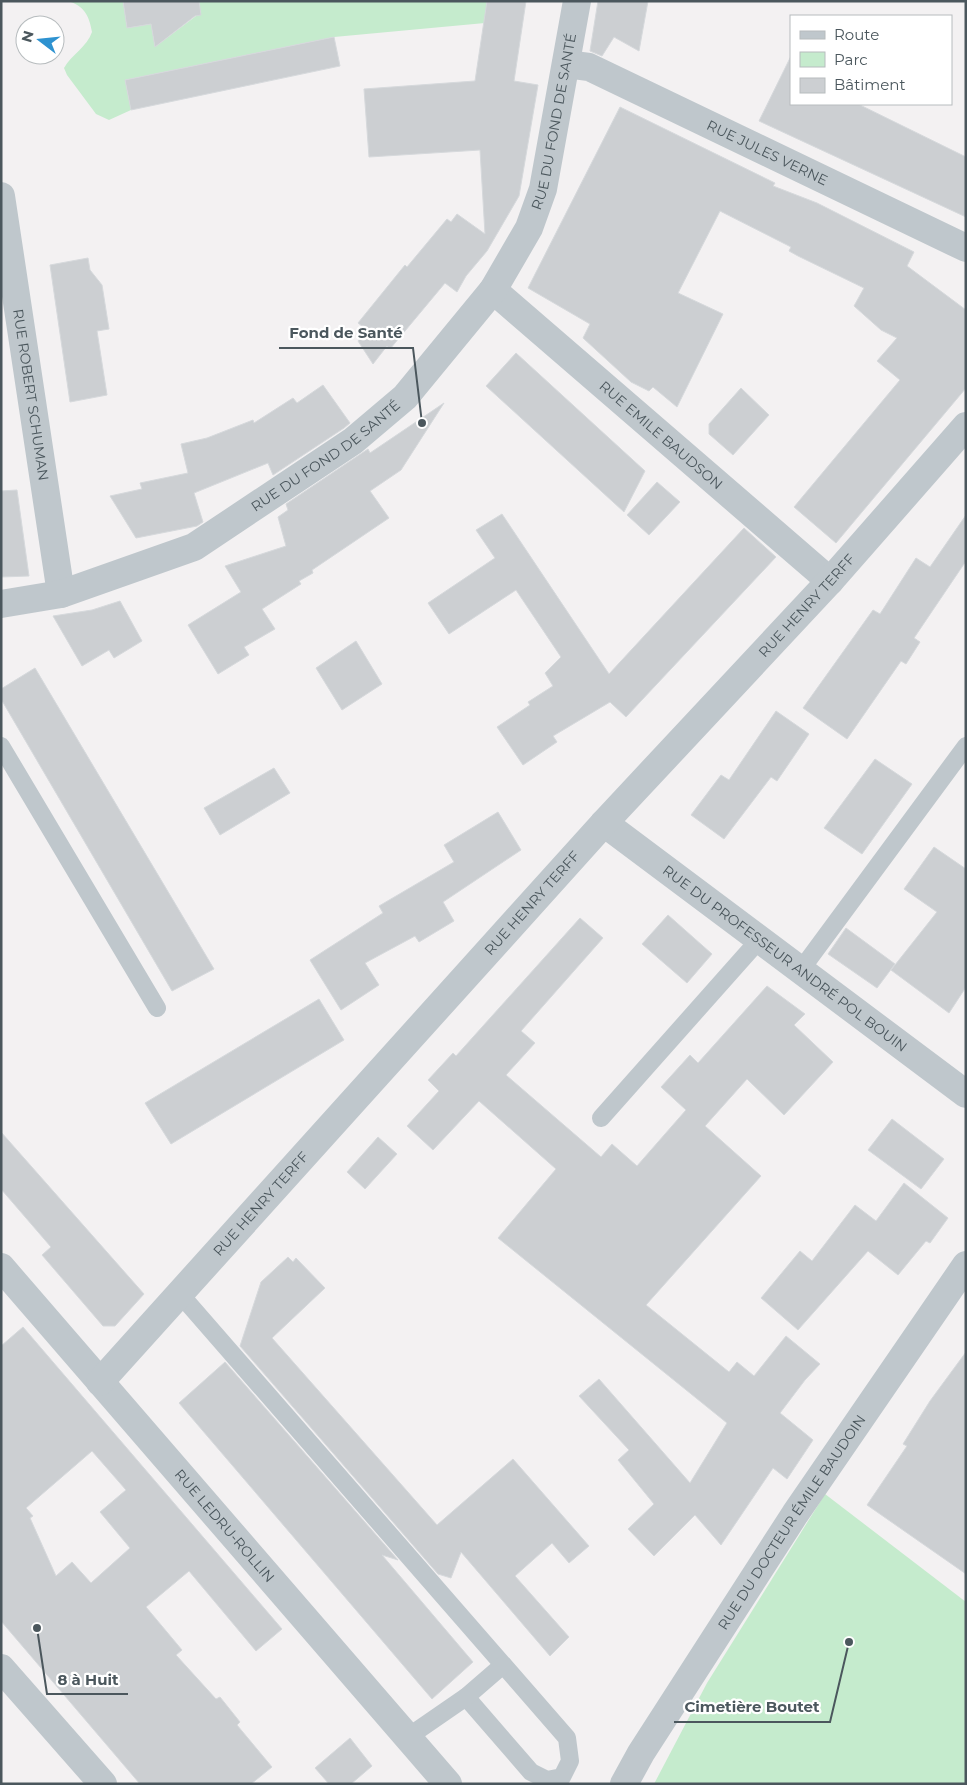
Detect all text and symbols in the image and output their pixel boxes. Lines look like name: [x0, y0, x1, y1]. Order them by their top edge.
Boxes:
north arrow: [15, 15, 65, 65]
legend: [790, 15, 952, 105]
text: Route: [834, 25, 879, 44]
text: N: [17, 28, 38, 44]
street label: RUE DU FOND DE SANTÉ: [527, 32, 580, 212]
text: Parc: [834, 50, 868, 69]
text: Bâtiment: [834, 75, 906, 94]
street label: RUE JULES VERNE: [704, 116, 831, 189]
street label: RUE ROBERT SCHUMAN: [9, 308, 53, 482]
callout: Fond de Santé: [279, 318, 413, 348]
text: Fond de Santé: [289, 323, 403, 342]
street label: RUE EMILE BAUDSON: [596, 377, 726, 493]
street label: RUE DU FOND DE SANTÉ: [247, 396, 404, 516]
street label: RUE HENRY TERFF: [755, 550, 859, 661]
street label: RUE HENRY TERFF: [480, 847, 584, 959]
street label: RUE DU PROFESSEUR ANDRÉ POL BOUIN: [659, 861, 911, 1056]
street label: RUE HENRY TERFF: [209, 1148, 312, 1260]
street label: RUE DU DOCTEUR ÉMILE BAUDOIN: [714, 1411, 870, 1633]
street label: RUE LEDRU-ROLLIN: [171, 1465, 279, 1586]
callout: 8 à Huit: [47, 1664, 128, 1694]
text: 8 à Huit: [57, 1670, 119, 1689]
callout: Cimetière Boutet: [674, 1692, 830, 1722]
text: Cimetière Boutet: [684, 1697, 820, 1716]

